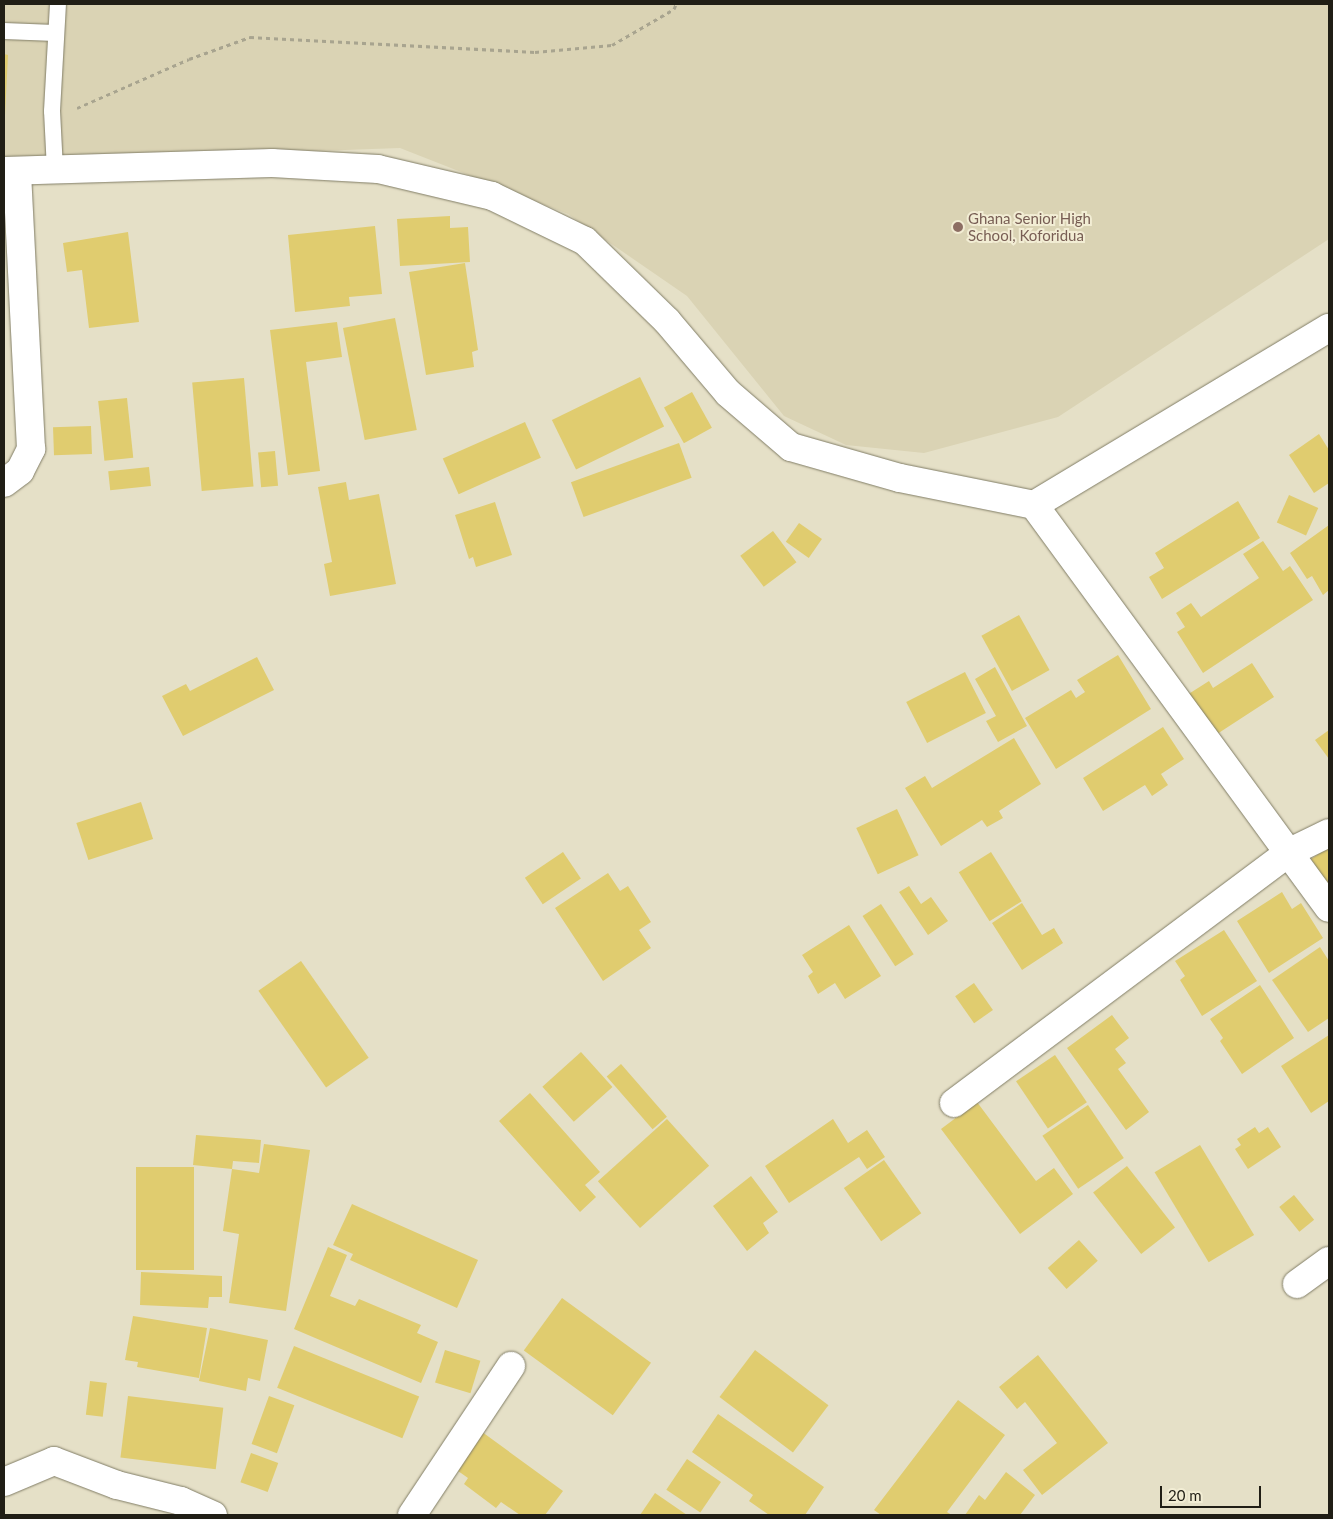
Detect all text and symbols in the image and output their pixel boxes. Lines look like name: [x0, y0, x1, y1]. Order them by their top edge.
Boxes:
place label: Ghana Senior High School, Koforidua: [968, 209, 1091, 244]
marker: Ghana Senior High School, Koforidua: [952, 221, 964, 233]
scale bar: [1163, 1476, 1264, 1508]
text: 20 m: [1168, 1486, 1202, 1504]

